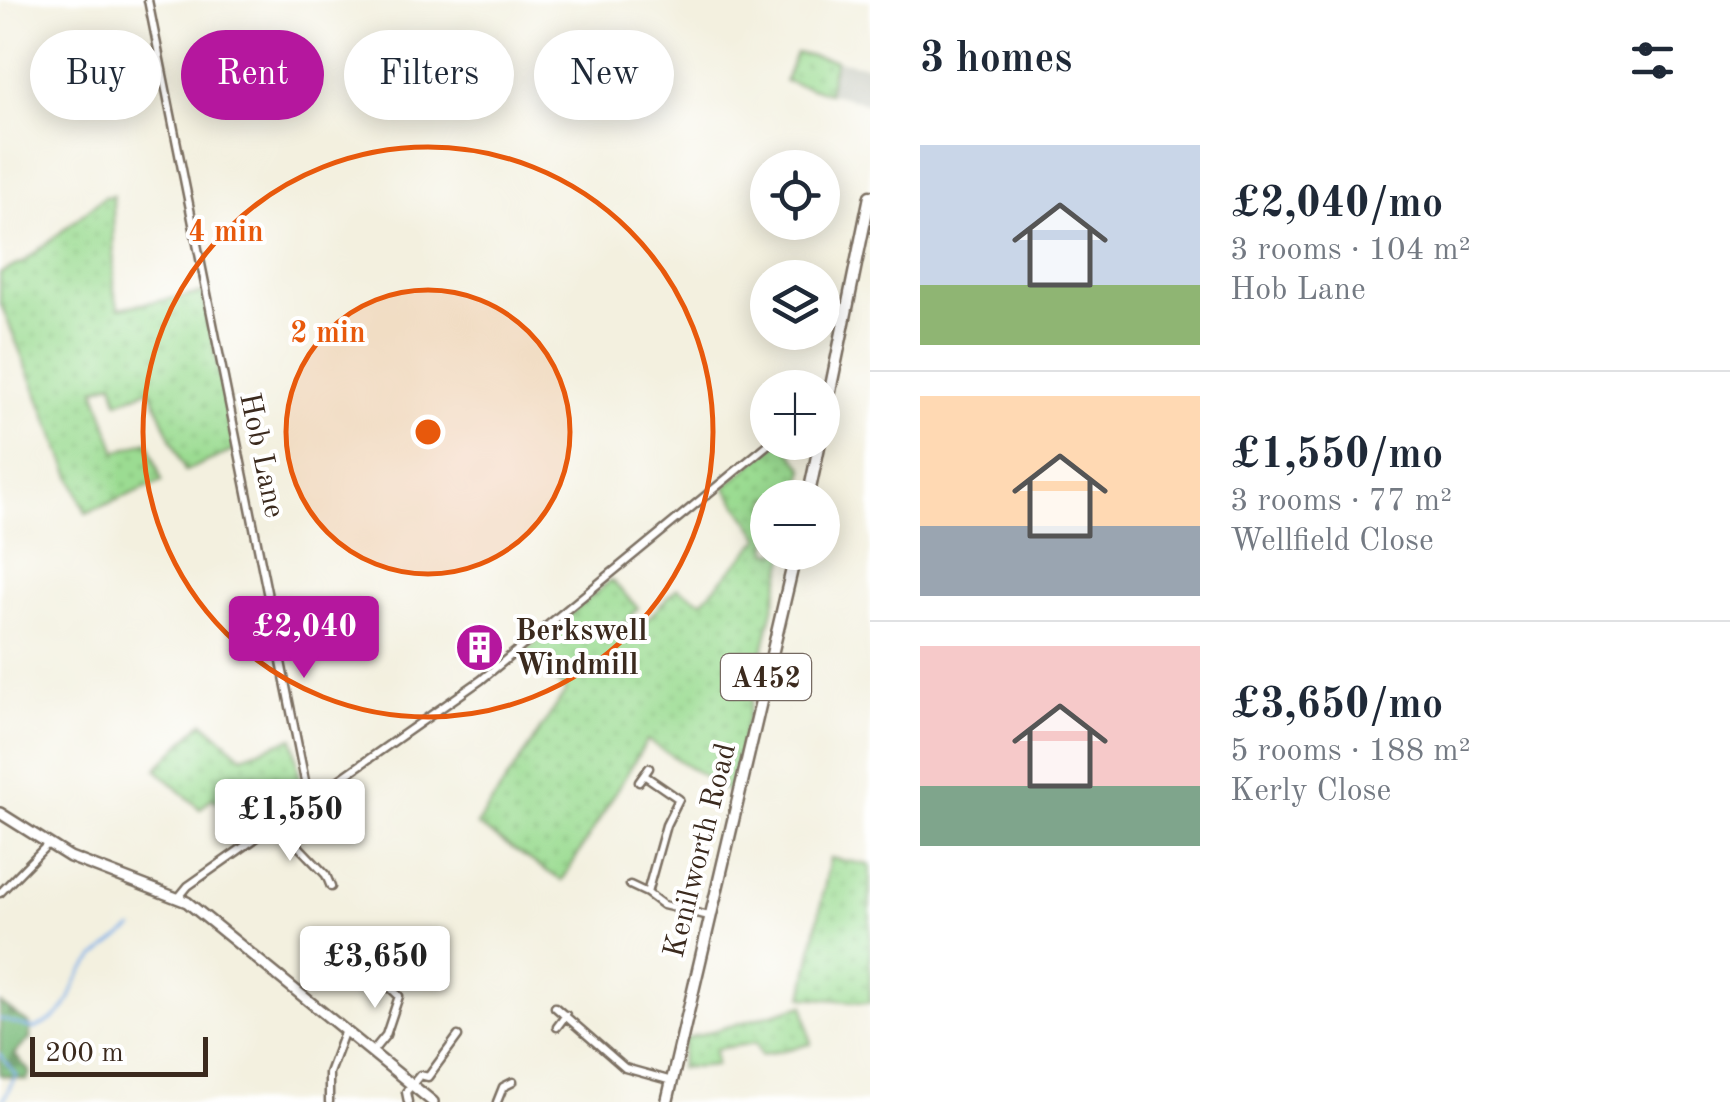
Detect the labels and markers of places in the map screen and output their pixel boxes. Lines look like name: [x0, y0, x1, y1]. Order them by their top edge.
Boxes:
centre of rings: [410, 414, 446, 450]
pin: £2,040: [223, 596, 385, 681]
place label: Berkswell Windmill: [515, 617, 647, 681]
building icon: Berkswell Windmill: [454, 621, 506, 673]
pin: £1,550: [209, 779, 371, 864]
pin: £3,650: [294, 926, 456, 1011]

